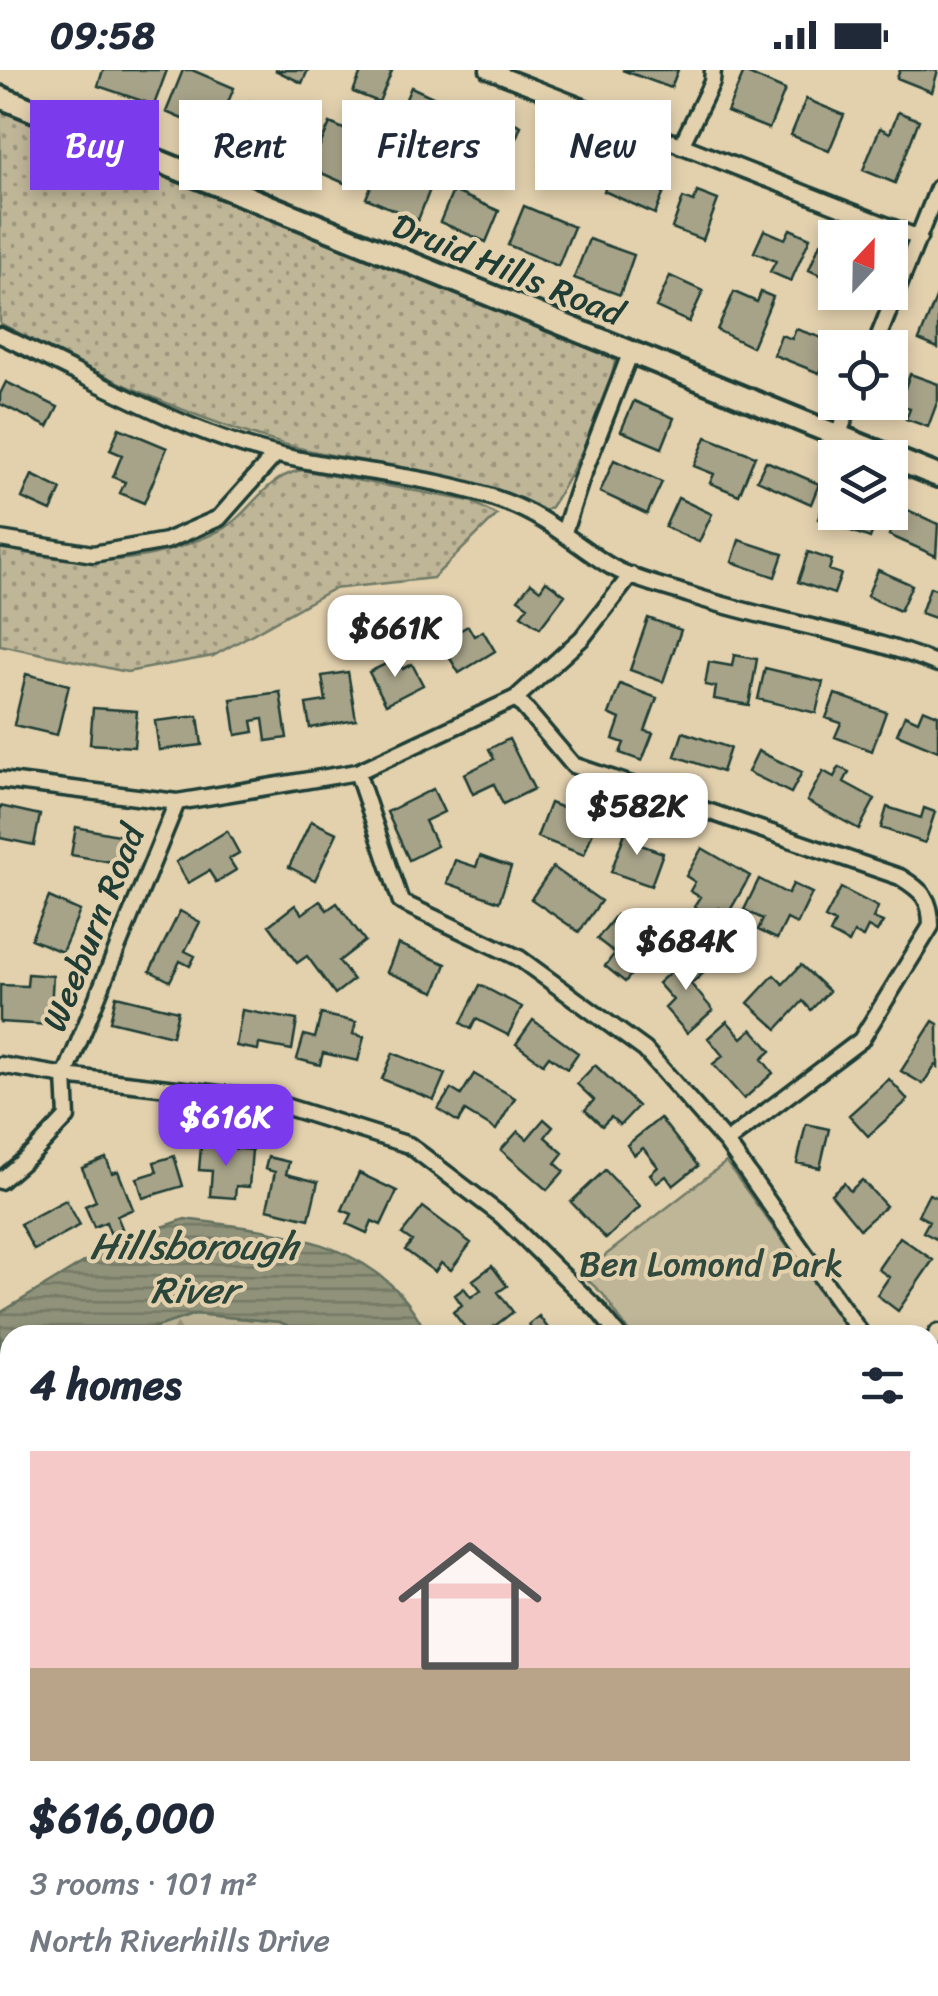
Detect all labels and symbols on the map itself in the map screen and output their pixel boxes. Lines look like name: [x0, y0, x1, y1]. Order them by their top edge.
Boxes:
street label: Druid Hills Road: [383, 194, 636, 345]
north arrow: [818, 220, 908, 310]
pin: $661K: [325, 595, 465, 680]
pin: $582K: [567, 773, 707, 858]
street label: Weeburn Road: [23, 813, 164, 1041]
pin: $684K: [616, 908, 756, 993]
pin: $616K: [156, 1084, 296, 1169]
water label: Hillsborough River: [90, 1213, 301, 1324]
park label: Ben Lomond Park: [579, 1233, 843, 1295]

